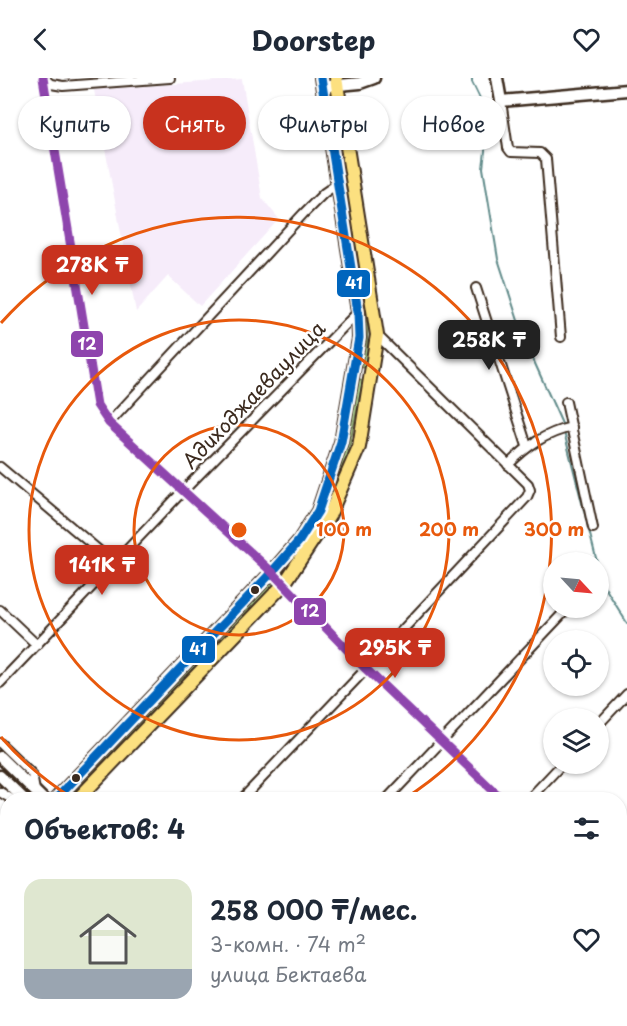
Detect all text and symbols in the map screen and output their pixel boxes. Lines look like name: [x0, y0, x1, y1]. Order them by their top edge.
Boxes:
text: Doorstep: [251, 19, 376, 60]
icon: back: [24, 23, 57, 56]
icon: heart: [570, 23, 603, 56]
chip: Купить: [18, 96, 131, 150]
chip: Снять: [143, 96, 246, 150]
chip: Фильтры: [258, 96, 389, 150]
chip: Новое: [401, 96, 506, 150]
pin: 278K ₸: [43, 245, 141, 296]
text: 278K ₸: [56, 249, 128, 279]
line badge: 41: [336, 269, 371, 298]
text: 41: [345, 270, 363, 294]
street label: Адиходжаеваулица: [175, 314, 332, 475]
pin: 258K ₸: [440, 320, 538, 371]
text: 258K ₸: [452, 324, 526, 354]
line badge: 12: [70, 330, 104, 358]
text: 12: [78, 331, 96, 355]
text: 100 m: [316, 515, 372, 542]
text: 200 m: [419, 515, 479, 542]
text: 300 m: [524, 515, 584, 542]
centre of rings: [229, 520, 249, 540]
pin: 141K ₸: [53, 545, 151, 596]
text: 141K ₸: [69, 549, 135, 579]
north arrow: [543, 552, 609, 618]
map controls: [543, 552, 609, 774]
unlabelled marker: [249, 584, 261, 596]
line badge: 12: [293, 597, 327, 626]
text: 12: [301, 598, 319, 622]
pin: 295K ₸: [346, 628, 444, 679]
button: locate: [543, 630, 609, 696]
text: 295K ₸: [359, 632, 431, 662]
line badge: 41: [181, 635, 216, 664]
text: 41: [189, 636, 207, 660]
button: layers: [543, 708, 609, 774]
unlabelled marker: [70, 772, 82, 784]
text: Объектов: 4: [24, 809, 185, 848]
icon: filters: [570, 812, 603, 845]
text: 258 000 ₸/мес.: [210, 890, 417, 929]
icon: home: [72, 903, 144, 975]
icon: heart: [570, 923, 603, 956]
text: 3-комн. · 74 m²: [210, 929, 366, 959]
text: улица Бектаева: [210, 959, 366, 989]

